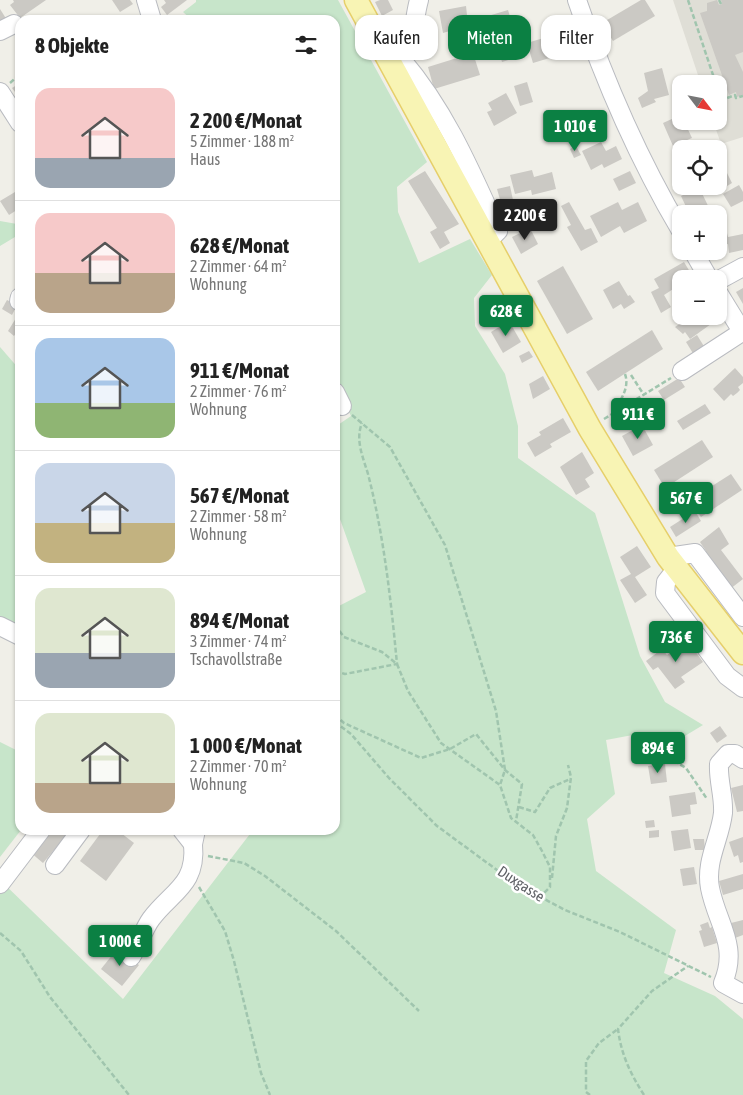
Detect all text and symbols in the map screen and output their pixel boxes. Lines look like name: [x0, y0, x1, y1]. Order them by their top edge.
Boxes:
chip: Kaufen: [355, 15, 438, 60]
chip: Mieten: [448, 15, 531, 60]
chip: Filter: [541, 15, 611, 60]
icon: filters: [292, 31, 320, 59]
text: 8 Objekte: [35, 33, 109, 57]
north arrow: [672, 75, 728, 130]
map controls: [672, 75, 727, 325]
icon: home: [75, 108, 135, 168]
text: 2 200 €/Monat: [190, 108, 302, 132]
pin: 1 010 €: [529, 110, 621, 152]
text: 1 010 €: [554, 117, 596, 135]
text: 5 Zimmer · 188 m²: [190, 132, 294, 150]
button: locate: [672, 140, 727, 195]
text: Haus: [190, 150, 220, 168]
pin: 2 200 €: [479, 198, 571, 241]
button: +: [672, 205, 727, 260]
text: 2 200 €: [504, 206, 546, 224]
icon: home: [75, 233, 135, 293]
text: 628 €/Monat: [190, 233, 289, 257]
text: 2 Zimmer · 64 m²: [190, 257, 287, 275]
button: −: [672, 270, 727, 325]
text: Wohnung: [190, 275, 247, 293]
pin: 628 €: [471, 294, 541, 337]
text: 628 €: [490, 302, 522, 320]
icon: home: [75, 358, 135, 418]
text: 911 €/Monat: [190, 358, 289, 382]
text: 2 Zimmer · 76 m²: [190, 382, 287, 400]
pin: 911 €: [603, 398, 673, 440]
text: Wohnung: [190, 400, 247, 418]
text: 911 €: [622, 405, 654, 423]
pin: 567 €: [651, 482, 721, 524]
icon: home: [75, 483, 135, 543]
text: 567 €/Monat: [190, 483, 289, 507]
text: 567 €: [670, 489, 702, 507]
text: 2 Zimmer · 58 m²: [190, 507, 287, 525]
text: Wohnung: [190, 525, 247, 543]
icon: home: [75, 608, 135, 668]
text: 894 €/Monat: [190, 608, 289, 632]
pin: 736 €: [641, 620, 711, 663]
text: 736 €: [660, 628, 692, 646]
text: 3 Zimmer · 74 m²: [190, 632, 287, 650]
text: Tschavollstraße: [190, 650, 282, 668]
pin: 894 €: [623, 732, 693, 774]
icon: home: [75, 733, 135, 793]
text: 1 000 €/Monat: [190, 733, 302, 757]
text: 894 €: [642, 739, 674, 757]
text: 2 Zimmer · 70 m²: [190, 757, 287, 775]
text: Wohnung: [190, 775, 247, 793]
street label: Duxgasse: [495, 862, 548, 905]
pin: 1 000 €: [74, 924, 166, 967]
text: 1 000 €: [99, 932, 141, 950]

